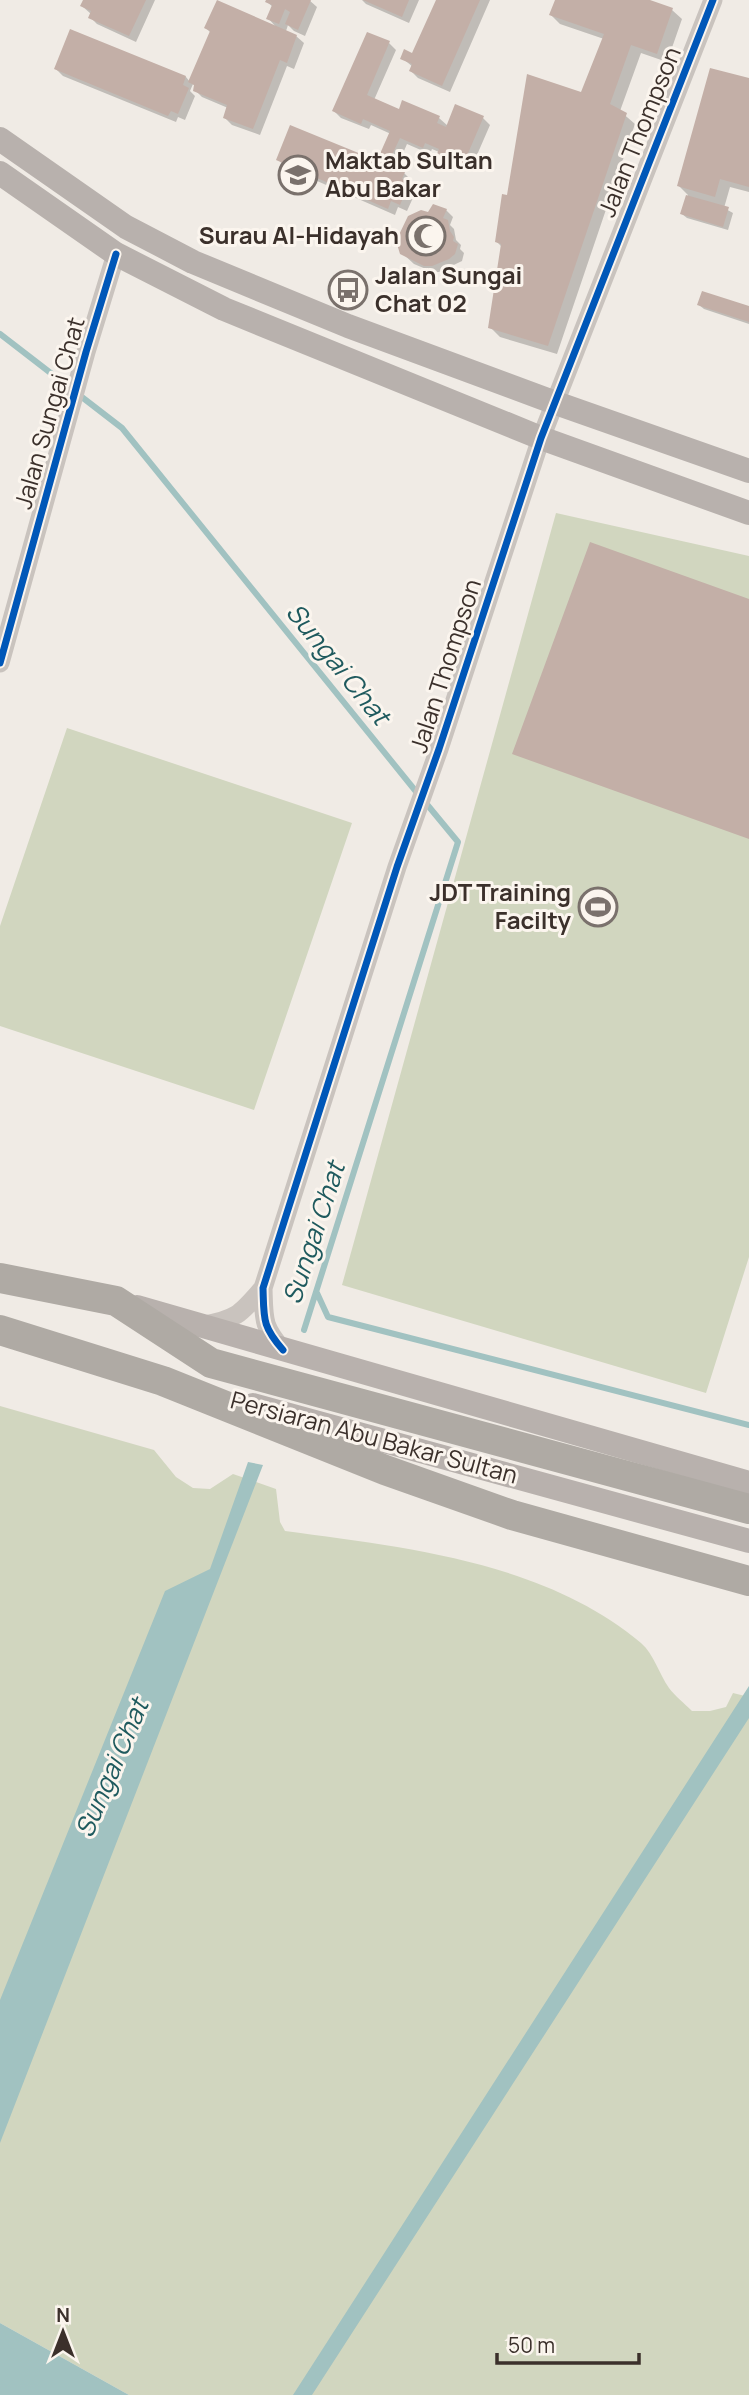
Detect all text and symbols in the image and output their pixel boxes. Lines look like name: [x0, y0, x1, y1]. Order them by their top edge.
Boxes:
street label: Jalan Thompson: [589, 41, 688, 221]
place label: Maktab Sultan Abu Bakar: [325, 143, 493, 204]
school or university icon: Maktab Sultan Abu Bakar: [277, 154, 319, 196]
mosque icon: Surau Al-Hidayah: [405, 215, 447, 257]
place label: Surau Al-Hidayah: [199, 218, 399, 251]
place label: Jalan Sungai Chat 02: [375, 258, 522, 319]
bus stop icon: Jalan Sungai Chat 02: [327, 269, 369, 311]
street label: Jalan Sungai Chat: [5, 313, 92, 512]
street label: Jalan Thompson: [401, 575, 488, 757]
water label: Sungai Chat: [279, 595, 401, 734]
place label: JDT Training Facilty: [429, 875, 572, 936]
sports icon: JDT Training Facilty: [577, 886, 619, 928]
water label: Sungai Chat: [273, 1155, 354, 1308]
street label: Persiaran Abu Bakar Sultan: [227, 1382, 522, 1491]
water label: Sungai Chat: [66, 1691, 157, 1842]
north arrow: [28, 2297, 98, 2367]
text: N: [56, 2302, 70, 2328]
scale bar: [497, 2322, 639, 2366]
text: 50 m: [508, 2331, 555, 2359]

